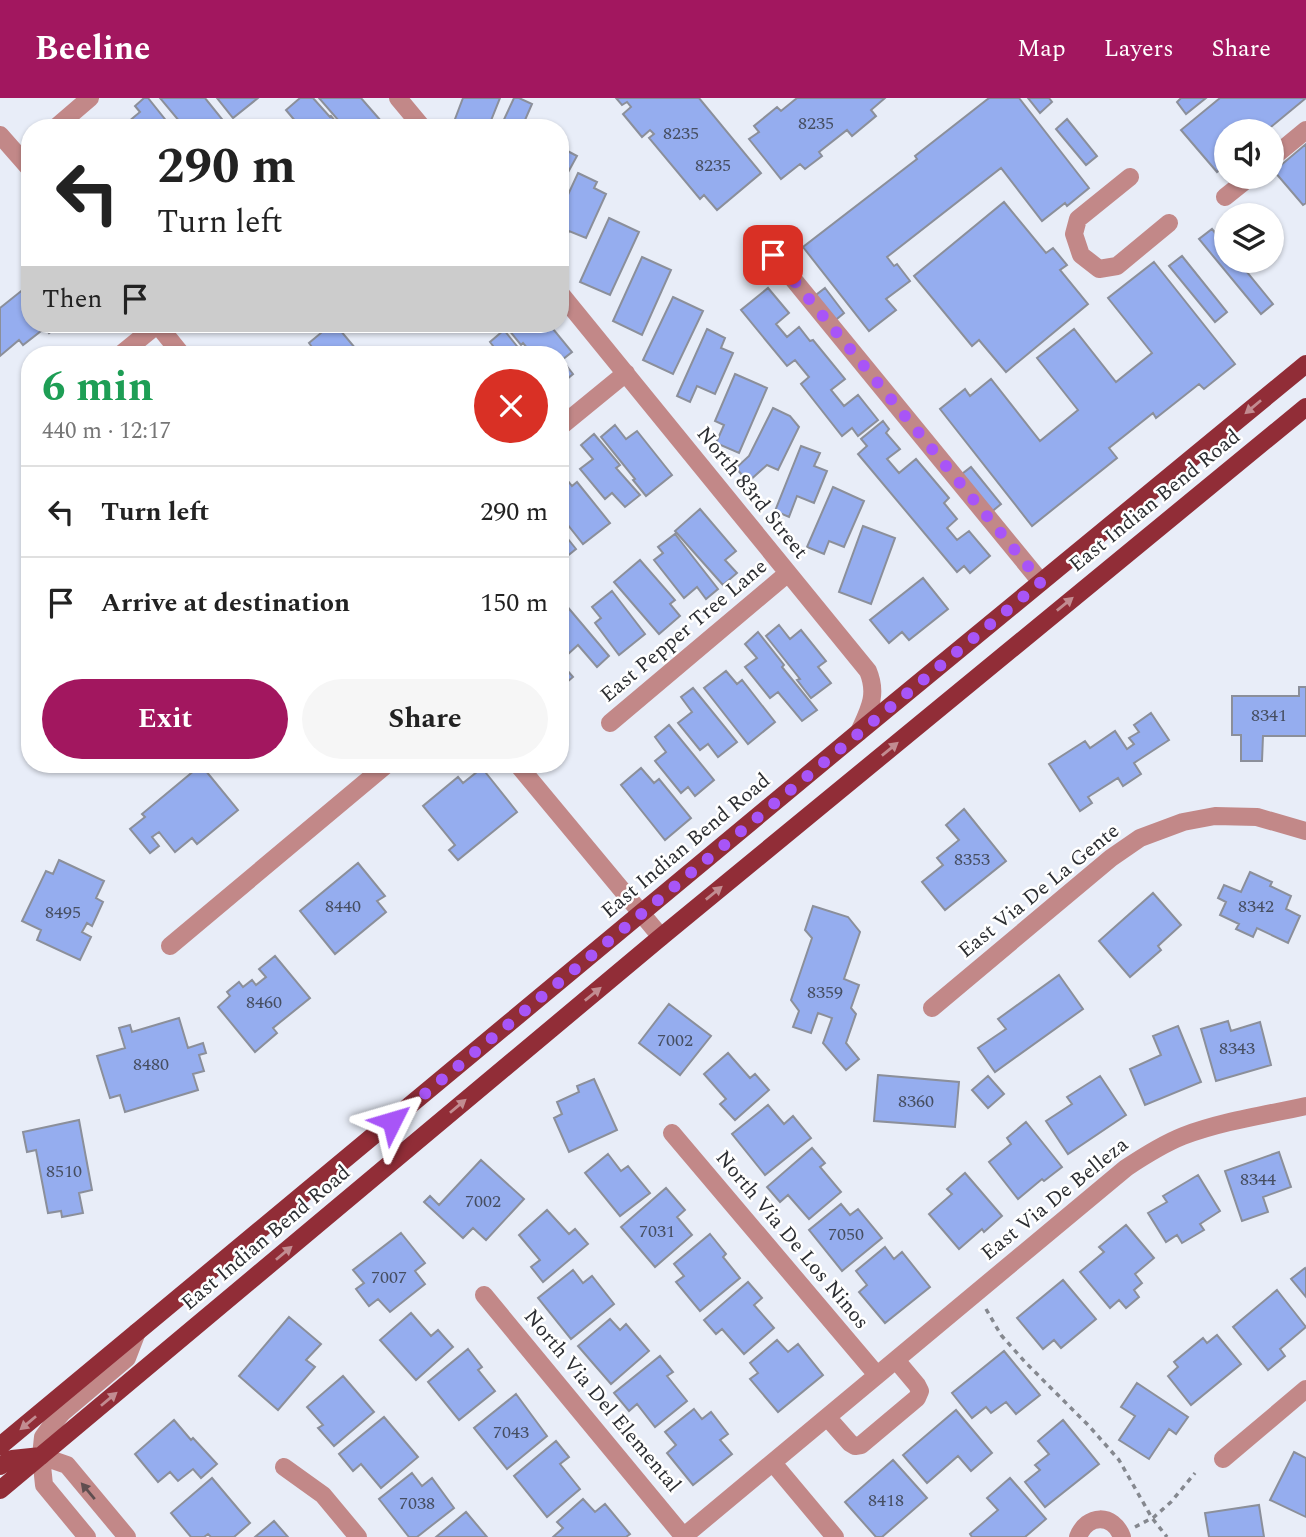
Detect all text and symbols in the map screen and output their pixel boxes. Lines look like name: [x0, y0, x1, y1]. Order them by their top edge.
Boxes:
text: Beeline: [35, 24, 150, 74]
text: Map: [1017, 31, 1066, 67]
text: Layers: [1104, 31, 1174, 67]
text: Share: [1212, 31, 1271, 67]
house number: 8235: [798, 110, 834, 137]
map controls: [1214, 119, 1284, 273]
button: sound: [1214, 119, 1284, 189]
house number: 8235: [663, 120, 699, 147]
text: 290 m: [157, 130, 296, 205]
icon: left: [42, 147, 133, 238]
house number: 8235: [695, 152, 731, 179]
text: Turn left: [157, 198, 283, 247]
button: layers: [1214, 203, 1284, 273]
pin: [743, 225, 803, 285]
icon: arrive: [754, 236, 792, 274]
text: Then: [42, 279, 102, 319]
icon: arrive: [116, 280, 154, 318]
text: 6 min: [42, 356, 154, 419]
button: close: [474, 369, 548, 443]
one-way arrow: [1245, 399, 1262, 414]
text: 440 m · 12:17: [42, 414, 171, 449]
street label: North 83rd Street: [688, 420, 816, 566]
street label: East Indian Bend Road: [1062, 422, 1248, 580]
text: Turn left: [101, 492, 209, 532]
text: 290 m: [480, 492, 548, 532]
icon: left: [42, 493, 80, 531]
street label: East Pepper Tree Lane: [593, 551, 775, 711]
text: Arrive at destination: [101, 583, 350, 623]
text: 150 m: [480, 583, 548, 623]
icon: arrive: [42, 584, 80, 622]
one-way arrow: [1056, 597, 1074, 612]
button: Exit: [42, 679, 288, 759]
button: Share: [302, 679, 548, 759]
house number: 8341: [1251, 702, 1287, 729]
one-way arrow: [881, 742, 898, 757]
street label: East Indian Bend Road: [594, 765, 778, 927]
street label: East Via De La Gente: [951, 816, 1127, 966]
house number: 8353: [954, 846, 990, 873]
one-way arrow: [704, 886, 722, 901]
house number: 8440: [325, 893, 361, 920]
house number: 8342: [1238, 893, 1274, 920]
house number: 8495: [45, 899, 81, 926]
house number: 8359: [807, 979, 843, 1006]
one-way arrow: [584, 987, 601, 1002]
house number: 8460: [246, 989, 282, 1016]
house number: 7002: [657, 1027, 693, 1054]
house number: 8343: [1219, 1035, 1255, 1062]
house number: 8480: [133, 1051, 169, 1078]
position arrow: [355, 1084, 429, 1158]
house number: 8360: [898, 1088, 934, 1115]
one-way arrow: [448, 1099, 466, 1114]
street label: East Via De Belleza: [974, 1129, 1136, 1269]
street label: North Via De Los Ninos: [707, 1143, 877, 1337]
street label: East Indian Bend Road: [174, 1157, 358, 1319]
house number: 8510: [46, 1158, 82, 1185]
house number: 8344: [1240, 1166, 1276, 1193]
house number: 7002: [465, 1188, 501, 1215]
house number: 7031: [639, 1218, 675, 1245]
house number: 7050: [828, 1221, 864, 1248]
one-way arrow: [275, 1246, 292, 1261]
house number: 7007: [371, 1264, 407, 1291]
street label: North Via Del Elemental: [515, 1302, 689, 1500]
one-way arrow: [101, 1392, 118, 1407]
one-way arrow: [19, 1415, 36, 1430]
house number: 7043: [493, 1419, 529, 1446]
one-way arrow: [81, 1482, 96, 1499]
house number: 8418: [868, 1487, 904, 1514]
house number: 7038: [399, 1490, 435, 1517]

